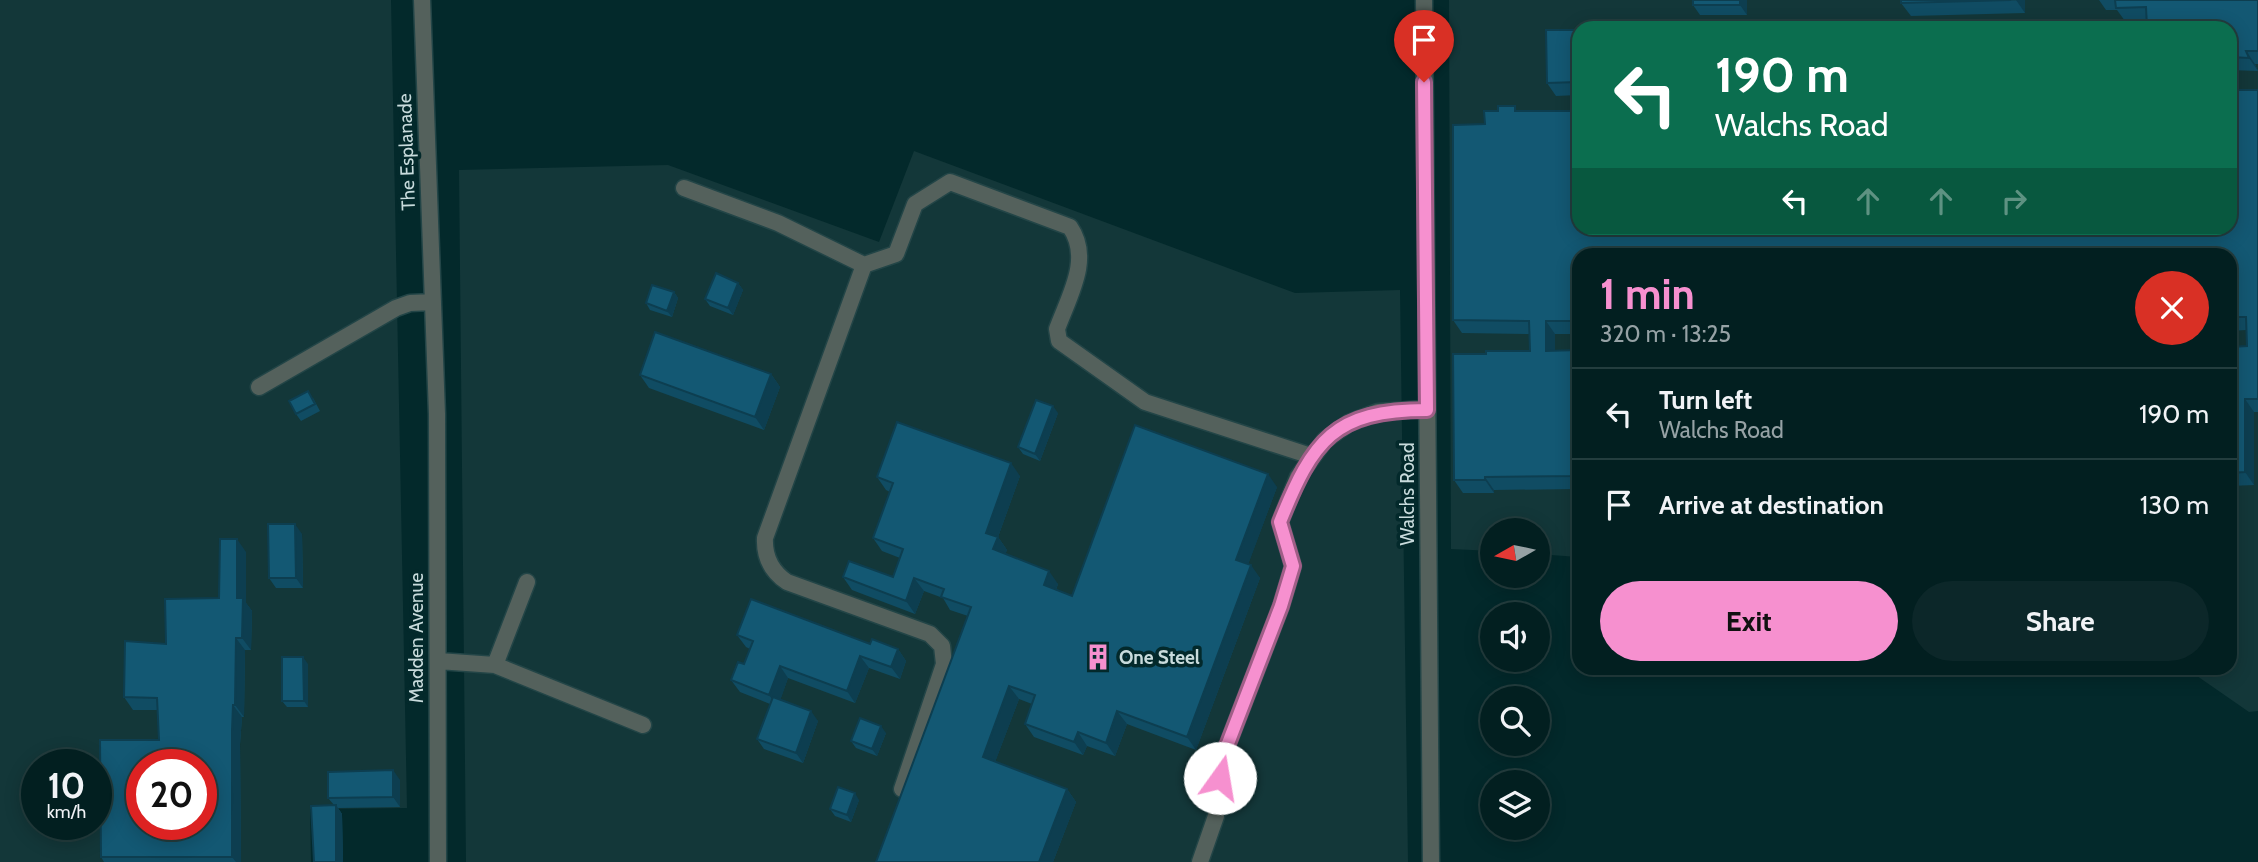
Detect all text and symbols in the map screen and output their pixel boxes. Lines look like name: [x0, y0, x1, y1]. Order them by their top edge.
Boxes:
pin: [1394, 10, 1454, 82]
icon: arrive: [1405, 21, 1443, 59]
text: 190 m: [1715, 45, 1849, 104]
icon: left: [1600, 49, 1691, 140]
street label: The Esplanade: [393, 93, 420, 211]
text: Walchs Road: [1715, 105, 1888, 144]
icon: left: [1776, 182, 1814, 220]
icon: ahead: [1849, 182, 1887, 220]
icon: ahead: [1922, 182, 1960, 220]
icon: right: [1995, 182, 2033, 220]
text: 1 min: [1600, 268, 1695, 320]
button: close: [2135, 271, 2209, 345]
text: 320 m · 13:25: [1600, 320, 1731, 348]
text: Turn left: [1659, 384, 1752, 416]
icon: left: [1600, 395, 1638, 433]
text: 190 m: [2139, 398, 2209, 430]
text: Walchs Road: [1659, 416, 1784, 444]
street label: Walchs Road: [1396, 443, 1419, 546]
icon: arrive: [1600, 486, 1638, 524]
text: Arrive at destination: [1659, 489, 1884, 521]
text: 130 m: [2140, 489, 2209, 521]
north arrow: [1480, 518, 1550, 588]
map controls: [1480, 518, 1550, 840]
street label: Madden Avenue: [405, 573, 428, 703]
button: Exit: [1600, 581, 1898, 661]
button: Share: [1912, 581, 2209, 661]
button: sound: [1480, 602, 1550, 672]
building icon: One Steel: [1083, 642, 1113, 672]
place label: One Steel: [1119, 646, 1200, 669]
button: search: [1480, 686, 1550, 756]
position arrow: [1183, 741, 1257, 815]
speed limit sign: 20: [126, 749, 217, 840]
text: 10: [48, 764, 85, 807]
button: layers: [1480, 770, 1550, 840]
text: km/h: [47, 801, 86, 823]

